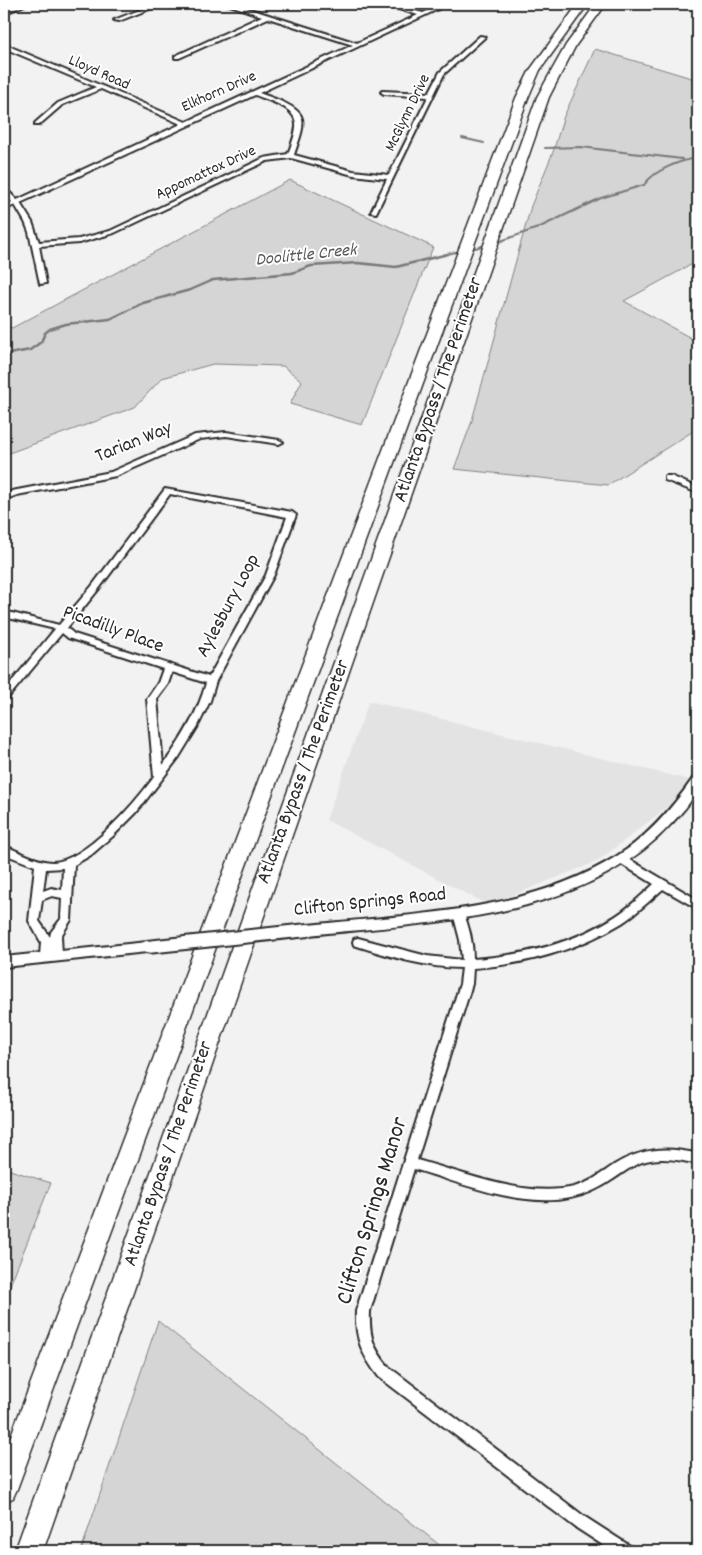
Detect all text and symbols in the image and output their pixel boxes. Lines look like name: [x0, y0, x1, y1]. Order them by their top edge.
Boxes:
street label: Lloyd Road: [65, 49, 133, 97]
street label: Elkhorn Drive: [178, 65, 260, 119]
street label: McGlynn Drive: [379, 70, 437, 156]
street label: Appomattox Drive: [152, 140, 260, 206]
water label: Doolittle Creek: [254, 238, 359, 274]
street label: Atlanta Bypass / The Perimeter: [387, 273, 491, 506]
street label: Tarian Way: [91, 415, 177, 471]
street label: Aylesbury Loop: [190, 549, 268, 663]
street label: Picadilly Place: [59, 599, 168, 661]
street label: Atlanta Bypass / The Perimeter: [250, 656, 358, 888]
street label: Clifton Springs Road: [292, 881, 448, 925]
street label: Atlanta Bypass / The Perimeter: [117, 1037, 221, 1270]
street label: Clifton Springs Manor: [328, 1113, 418, 1309]

